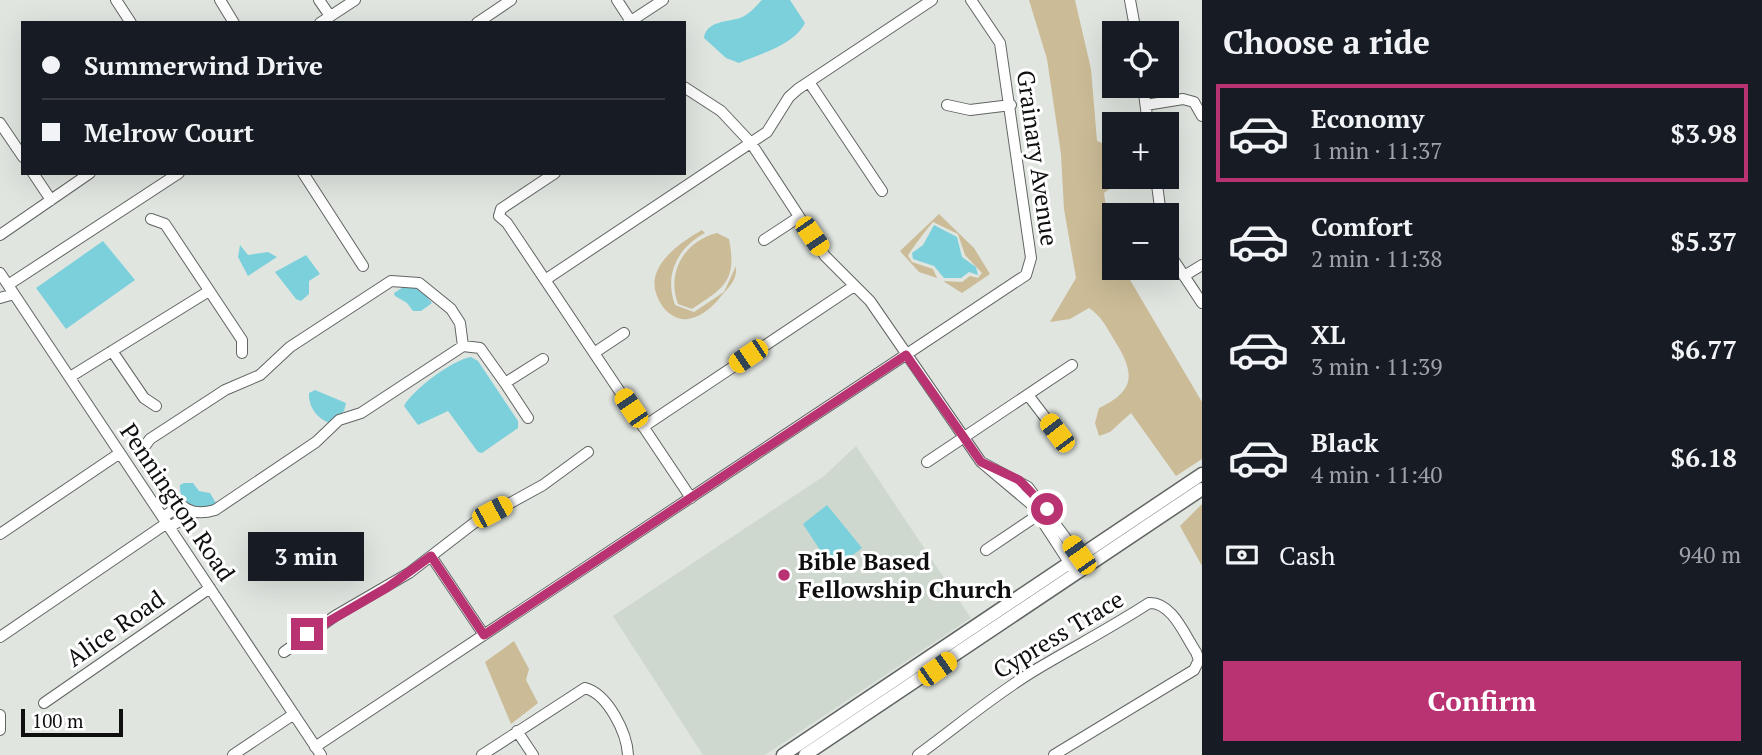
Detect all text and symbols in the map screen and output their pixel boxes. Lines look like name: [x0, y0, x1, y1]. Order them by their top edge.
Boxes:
map controls: [1102, 21, 1179, 280]
button: locate: [1102, 21, 1179, 98]
text: Choose a ride: [1223, 21, 1430, 63]
text: Summerwind Drive: [84, 48, 323, 82]
street label: Grainary Avenue: [1010, 68, 1066, 248]
text: Economy: [1311, 101, 1424, 135]
icon: car: [1227, 102, 1290, 165]
button: +: [1102, 112, 1179, 189]
text: Melrow Court: [84, 115, 254, 149]
text: $3.98: [1671, 116, 1737, 150]
text: 1 min · 11:37: [1311, 135, 1443, 166]
button: −: [1102, 203, 1179, 280]
text: Comfort: [1311, 209, 1413, 243]
icon: car: [1227, 210, 1290, 273]
car: [792, 213, 833, 259]
text: $5.37: [1671, 224, 1737, 258]
text: 2 min · 11:38: [1311, 243, 1443, 274]
text: XL: [1311, 317, 1345, 351]
icon: car: [1227, 318, 1290, 381]
text: $6.77: [1671, 332, 1737, 366]
car: [725, 336, 772, 376]
text: 3 min · 11:39: [1311, 351, 1443, 382]
car: [611, 385, 652, 431]
car: [1036, 410, 1079, 456]
street label: Pennington Road: [113, 417, 243, 587]
text: Black: [1311, 425, 1379, 459]
icon: car: [1227, 426, 1290, 489]
text: $6.18: [1671, 440, 1737, 474]
text: 4 min · 11:40: [1311, 459, 1443, 490]
car: [469, 493, 516, 531]
route start: [1031, 493, 1063, 525]
callout: 3 min: [249, 532, 365, 582]
car: [1059, 532, 1100, 578]
icon: cash: [1223, 536, 1261, 574]
text: Cash: [1279, 538, 1335, 572]
text: 940 m: [1679, 539, 1741, 570]
text: 3 min: [275, 541, 337, 572]
place label: Bible Based Fellowship Church: [798, 545, 1013, 605]
marker: Bible Based Fellowship Church: [776, 567, 792, 583]
street label: Alice Road: [60, 582, 170, 674]
street label: Cypress Trace: [987, 583, 1129, 685]
route end: [291, 618, 323, 650]
car: [914, 648, 961, 690]
button: Confirm: [1223, 661, 1741, 741]
scale bar: [21, 706, 122, 738]
text: 100 m: [32, 708, 83, 733]

